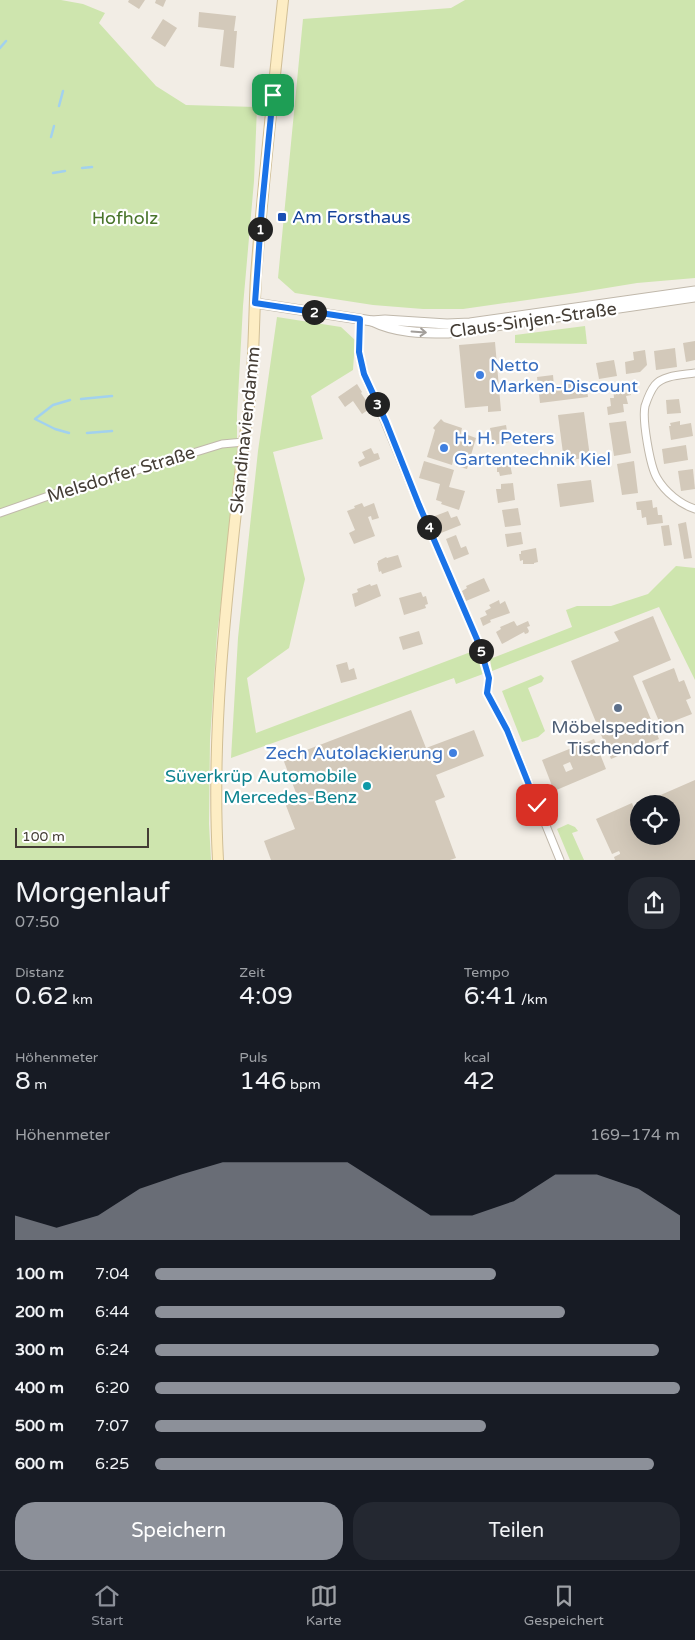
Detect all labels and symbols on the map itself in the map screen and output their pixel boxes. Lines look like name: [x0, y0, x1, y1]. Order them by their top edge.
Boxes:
pin: [252, 74, 294, 116]
place label: Am Forsthaus: [292, 206, 411, 228]
park label: Hofholz: [92, 207, 158, 229]
marker: Am Forsthaus: [276, 211, 288, 223]
pin: 1: [248, 216, 272, 242]
street label: Claus-Sinjen-Straße: [448, 297, 618, 343]
pin: 2: [302, 300, 326, 324]
one-way arrow: [411, 328, 427, 337]
street label: Skandinaviendamm: [225, 345, 265, 515]
place label: Netto Marken-Discount: [490, 354, 638, 397]
marker: Netto Marken-Discount: [474, 369, 486, 381]
pin: 3: [364, 392, 390, 416]
place label: H. H. Peters Gartentechnik Kiel: [454, 427, 611, 470]
street label: Melsdorfer Straße: [44, 441, 198, 507]
marker: H. H. Peters Gartentechnik Kiel: [438, 442, 450, 454]
pin: 4: [416, 514, 442, 540]
pin: 5: [468, 638, 494, 664]
marker: Möbelspedition Tischendorf: [612, 702, 624, 714]
place label: Möbelspedition Tischendorf: [551, 716, 685, 759]
place label: Zech Autolackierung: [265, 742, 443, 764]
marker: Zech Autolackierung: [447, 747, 459, 759]
place label: Süverkrüp Automobile Mercedes-Benz: [165, 765, 357, 808]
marker: Süverkrüp Automobile Mercedes-Benz: [361, 780, 373, 792]
pin: [516, 784, 558, 826]
scale bar: [15, 825, 149, 848]

